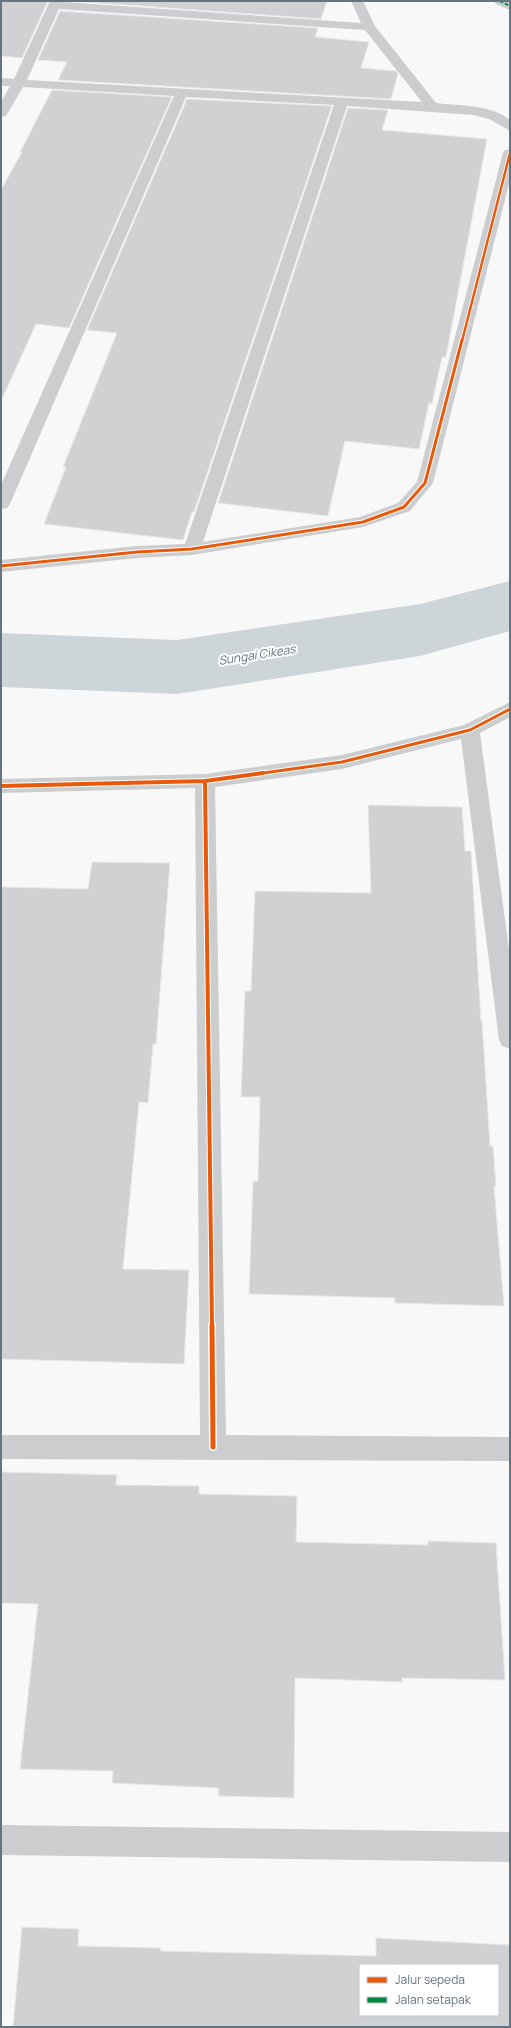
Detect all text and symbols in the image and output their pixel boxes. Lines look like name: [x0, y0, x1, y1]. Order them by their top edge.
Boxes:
water label: Sungai Cikeas: [217, 640, 298, 669]
legend: [359, 1964, 499, 2016]
text: Jalur sepeda: [395, 1971, 465, 1988]
text: Jalan setapak: [395, 1991, 472, 2008]

